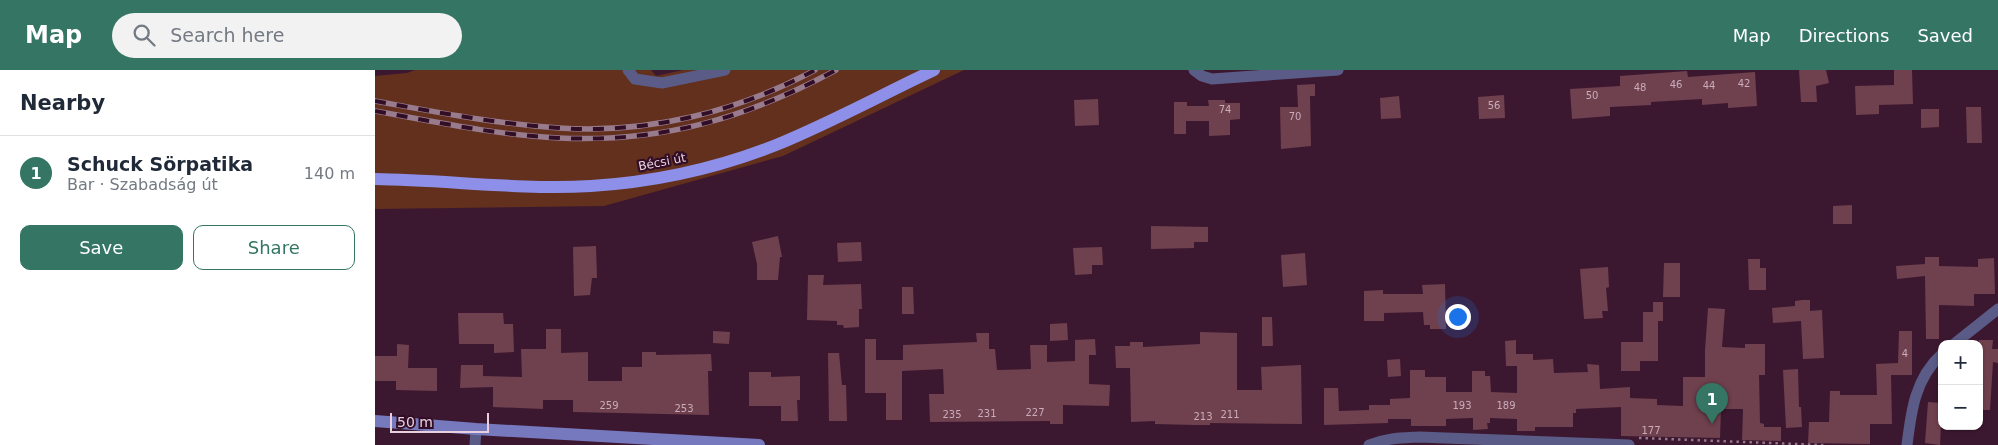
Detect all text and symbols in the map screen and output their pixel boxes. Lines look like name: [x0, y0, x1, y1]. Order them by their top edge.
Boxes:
search box: [112, 13, 462, 58]
text: Map: [25, 21, 82, 49]
icon: search: [130, 21, 158, 49]
text: Search here: [170, 24, 284, 46]
text: Map: [1733, 25, 1771, 46]
text: Directions: [1799, 25, 1889, 46]
text: Saved: [1917, 25, 1973, 46]
house number: 42: [1738, 78, 1750, 89]
house number: 46: [1670, 79, 1682, 90]
house number: 44: [1703, 80, 1715, 91]
house number: 48: [1634, 82, 1646, 93]
house number: 50: [1586, 90, 1598, 101]
text: Nearby: [20, 91, 105, 115]
house number: 56: [1488, 100, 1500, 111]
house number: 74: [1219, 104, 1231, 115]
house number: 70: [1289, 111, 1301, 122]
street label: Bécsi út: [637, 151, 687, 173]
text: Schuck Sörpatika: [67, 153, 253, 175]
text: 1: [30, 164, 42, 183]
text: 140 m: [304, 164, 355, 183]
text: Bar · Szabadság út: [67, 175, 218, 194]
button: Save: [20, 225, 183, 270]
button: Share: [193, 225, 355, 270]
your location: [1445, 304, 1471, 330]
map controls: [1938, 340, 1983, 430]
button: +: [1938, 340, 1983, 385]
house number: 4: [1902, 348, 1908, 359]
pin: 1: [1696, 383, 1728, 424]
button: −: [1938, 385, 1983, 430]
house number: 259: [599, 400, 619, 411]
house number: 193: [1452, 400, 1472, 411]
house number: 189: [1496, 400, 1516, 411]
house number: 253: [674, 403, 694, 414]
house number: 227: [1025, 407, 1045, 418]
house number: 231: [977, 408, 997, 419]
house number: 235: [942, 409, 962, 420]
house number: 211: [1220, 409, 1240, 420]
scale bar: [390, 410, 489, 433]
house number: 213: [1193, 411, 1213, 422]
text: 50 m: [397, 414, 433, 430]
house number: 177: [1641, 425, 1661, 436]

